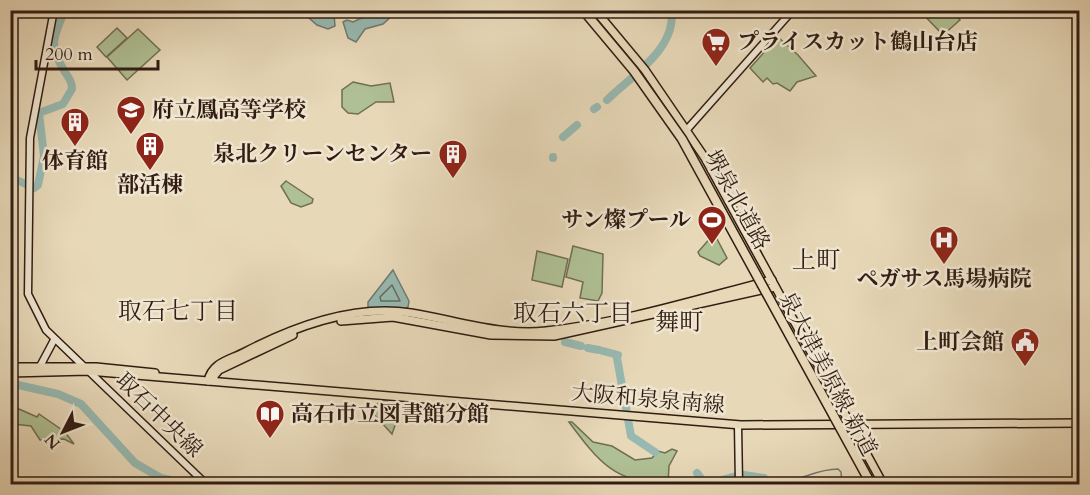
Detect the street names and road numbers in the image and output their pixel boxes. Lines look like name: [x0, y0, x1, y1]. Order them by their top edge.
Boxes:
street label: 堺泉北道路: [697, 145, 777, 255]
street label: 泉大津美原線 新道: [772, 287, 884, 461]
street label: 取石中央線: [109, 366, 209, 464]
street label: 大阪和泉泉南線: [570, 377, 726, 421]

